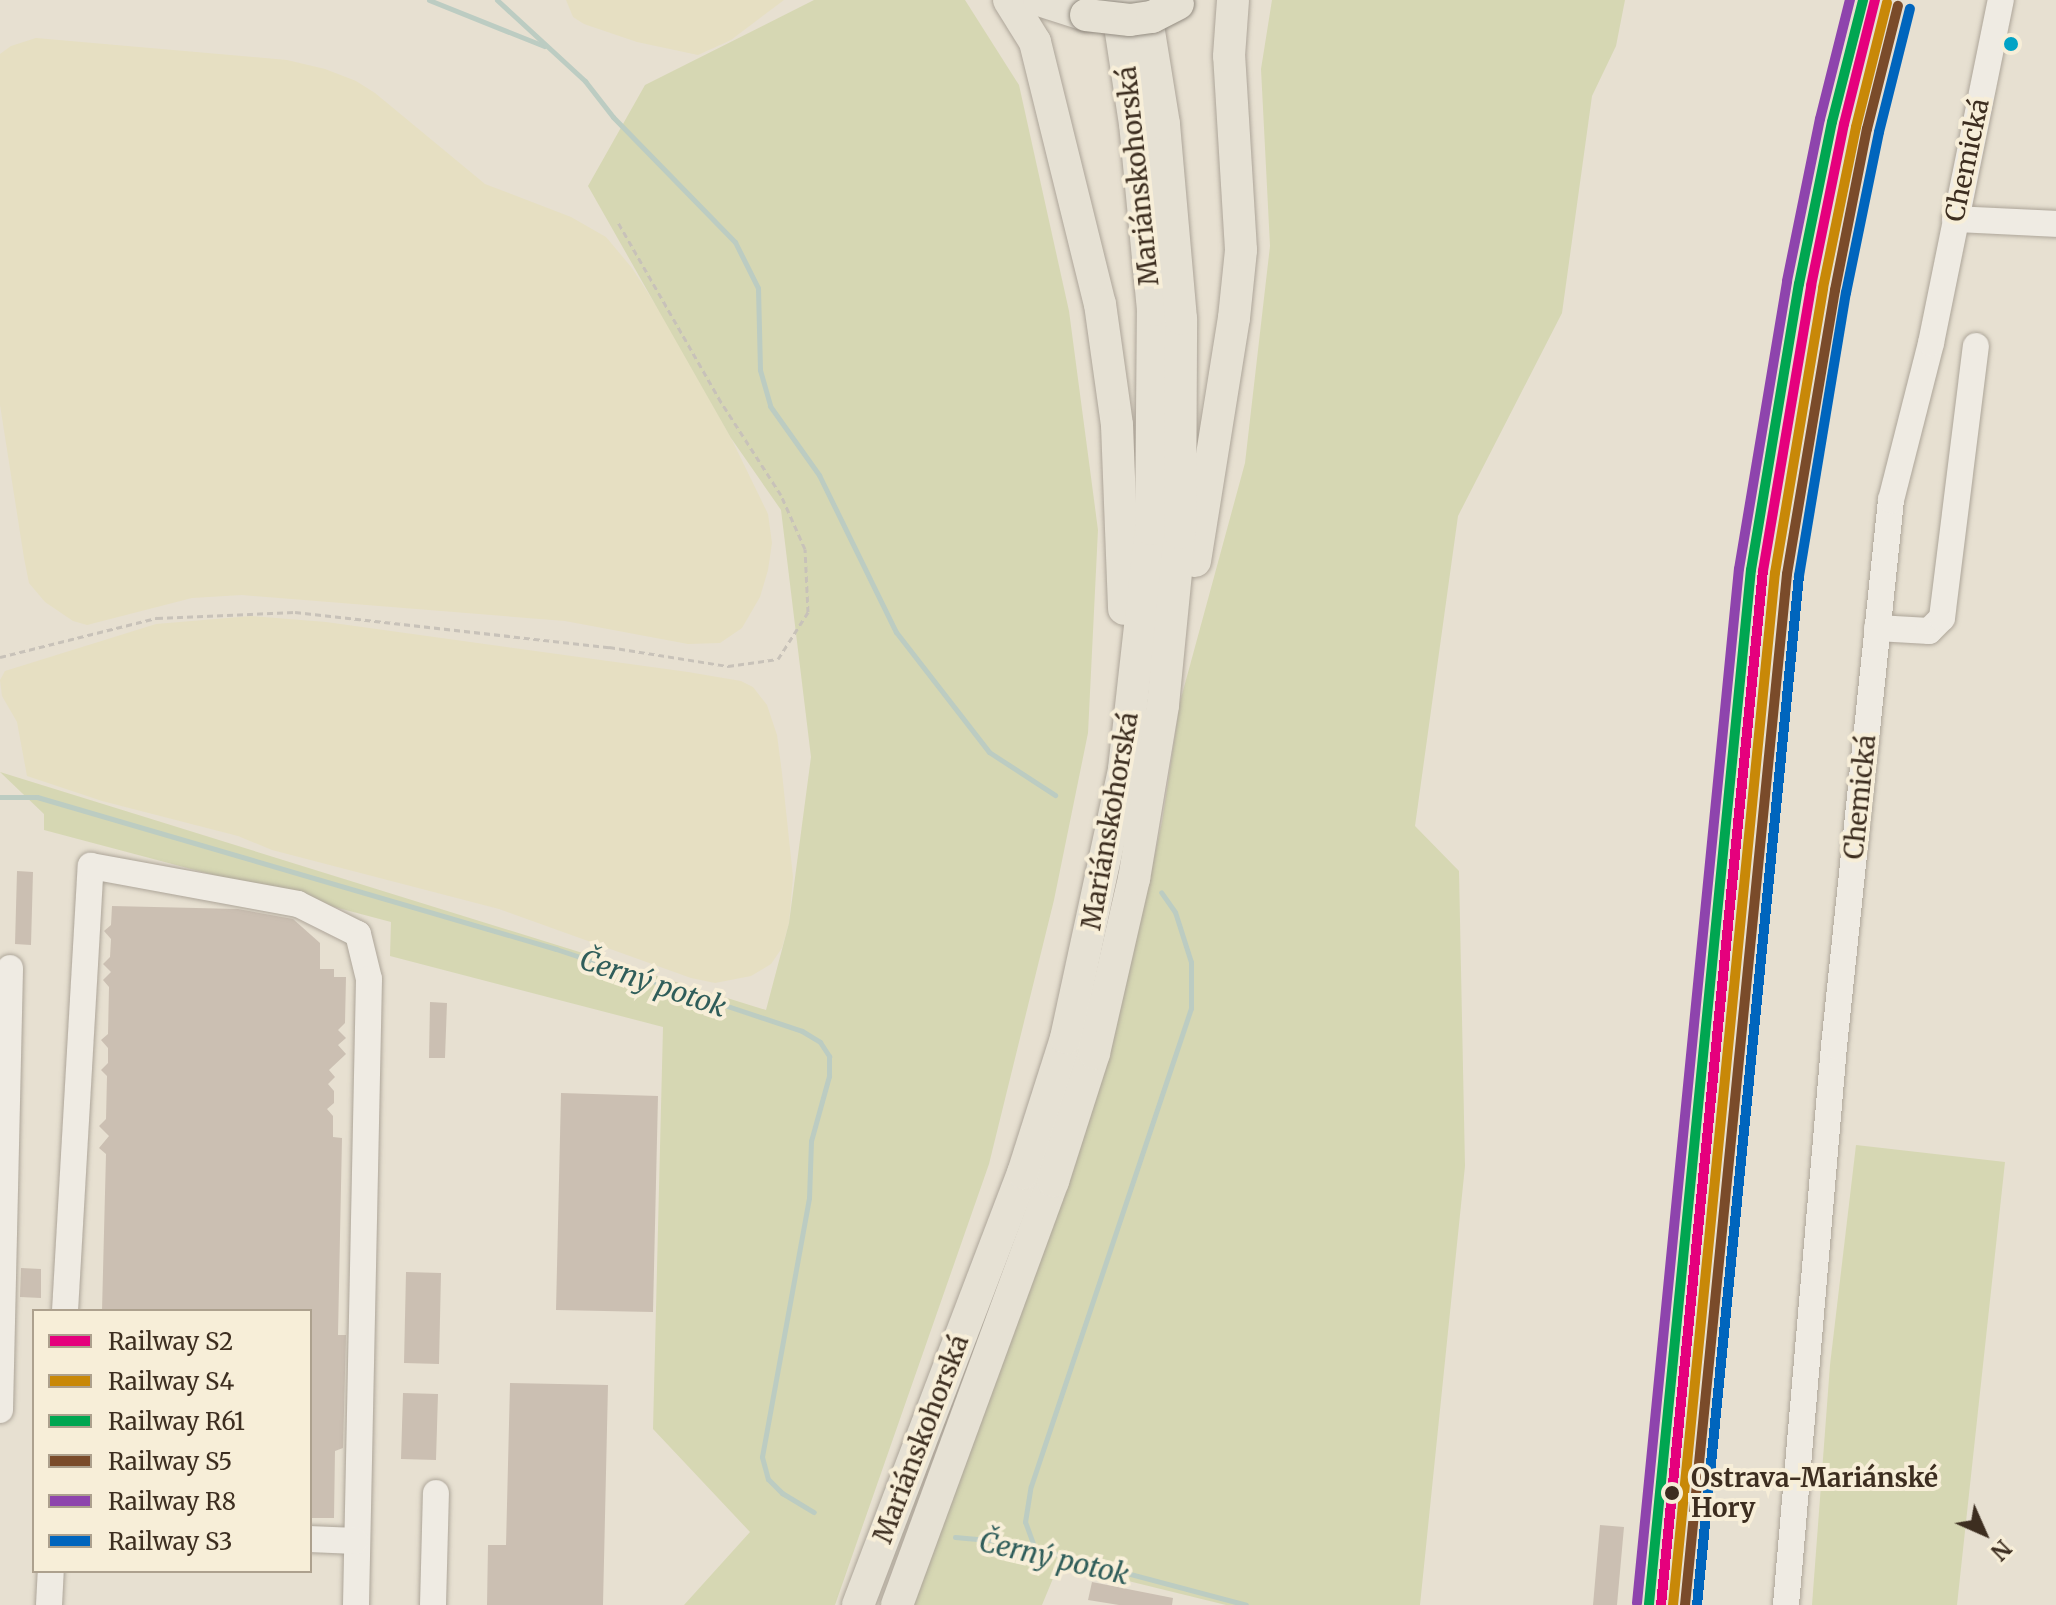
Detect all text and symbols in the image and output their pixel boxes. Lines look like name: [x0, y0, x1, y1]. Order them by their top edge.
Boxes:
unlabelled marker: [2003, 36, 2019, 52]
street label: Mariánskohorská: [1111, 65, 1165, 287]
street label: Chemická: [1939, 96, 1995, 224]
street label: Mariánskohorská: [1075, 710, 1145, 932]
street label: Chemická: [1838, 733, 1882, 861]
water label: Černý potok: [575, 942, 731, 1024]
legend: [32, 1309, 312, 1573]
text: Railway S2: [108, 1326, 233, 1357]
street label: Mariánskohorská: [867, 1330, 975, 1548]
text: Railway S4: [108, 1366, 234, 1397]
text: Railway R61: [108, 1406, 245, 1437]
text: Railway S5: [108, 1446, 232, 1477]
place label: Ostrava-Mariánské Hory: [1691, 1462, 1938, 1524]
marker: Ostrava-Mariánské Hory: [1660, 1481, 1684, 1505]
text: Railway R8: [108, 1486, 236, 1517]
north arrow: [1944, 1493, 2024, 1573]
water label: Černý potok: [976, 1524, 1132, 1592]
text: Railway S3: [108, 1526, 232, 1557]
text: N: [1985, 1534, 2017, 1566]

